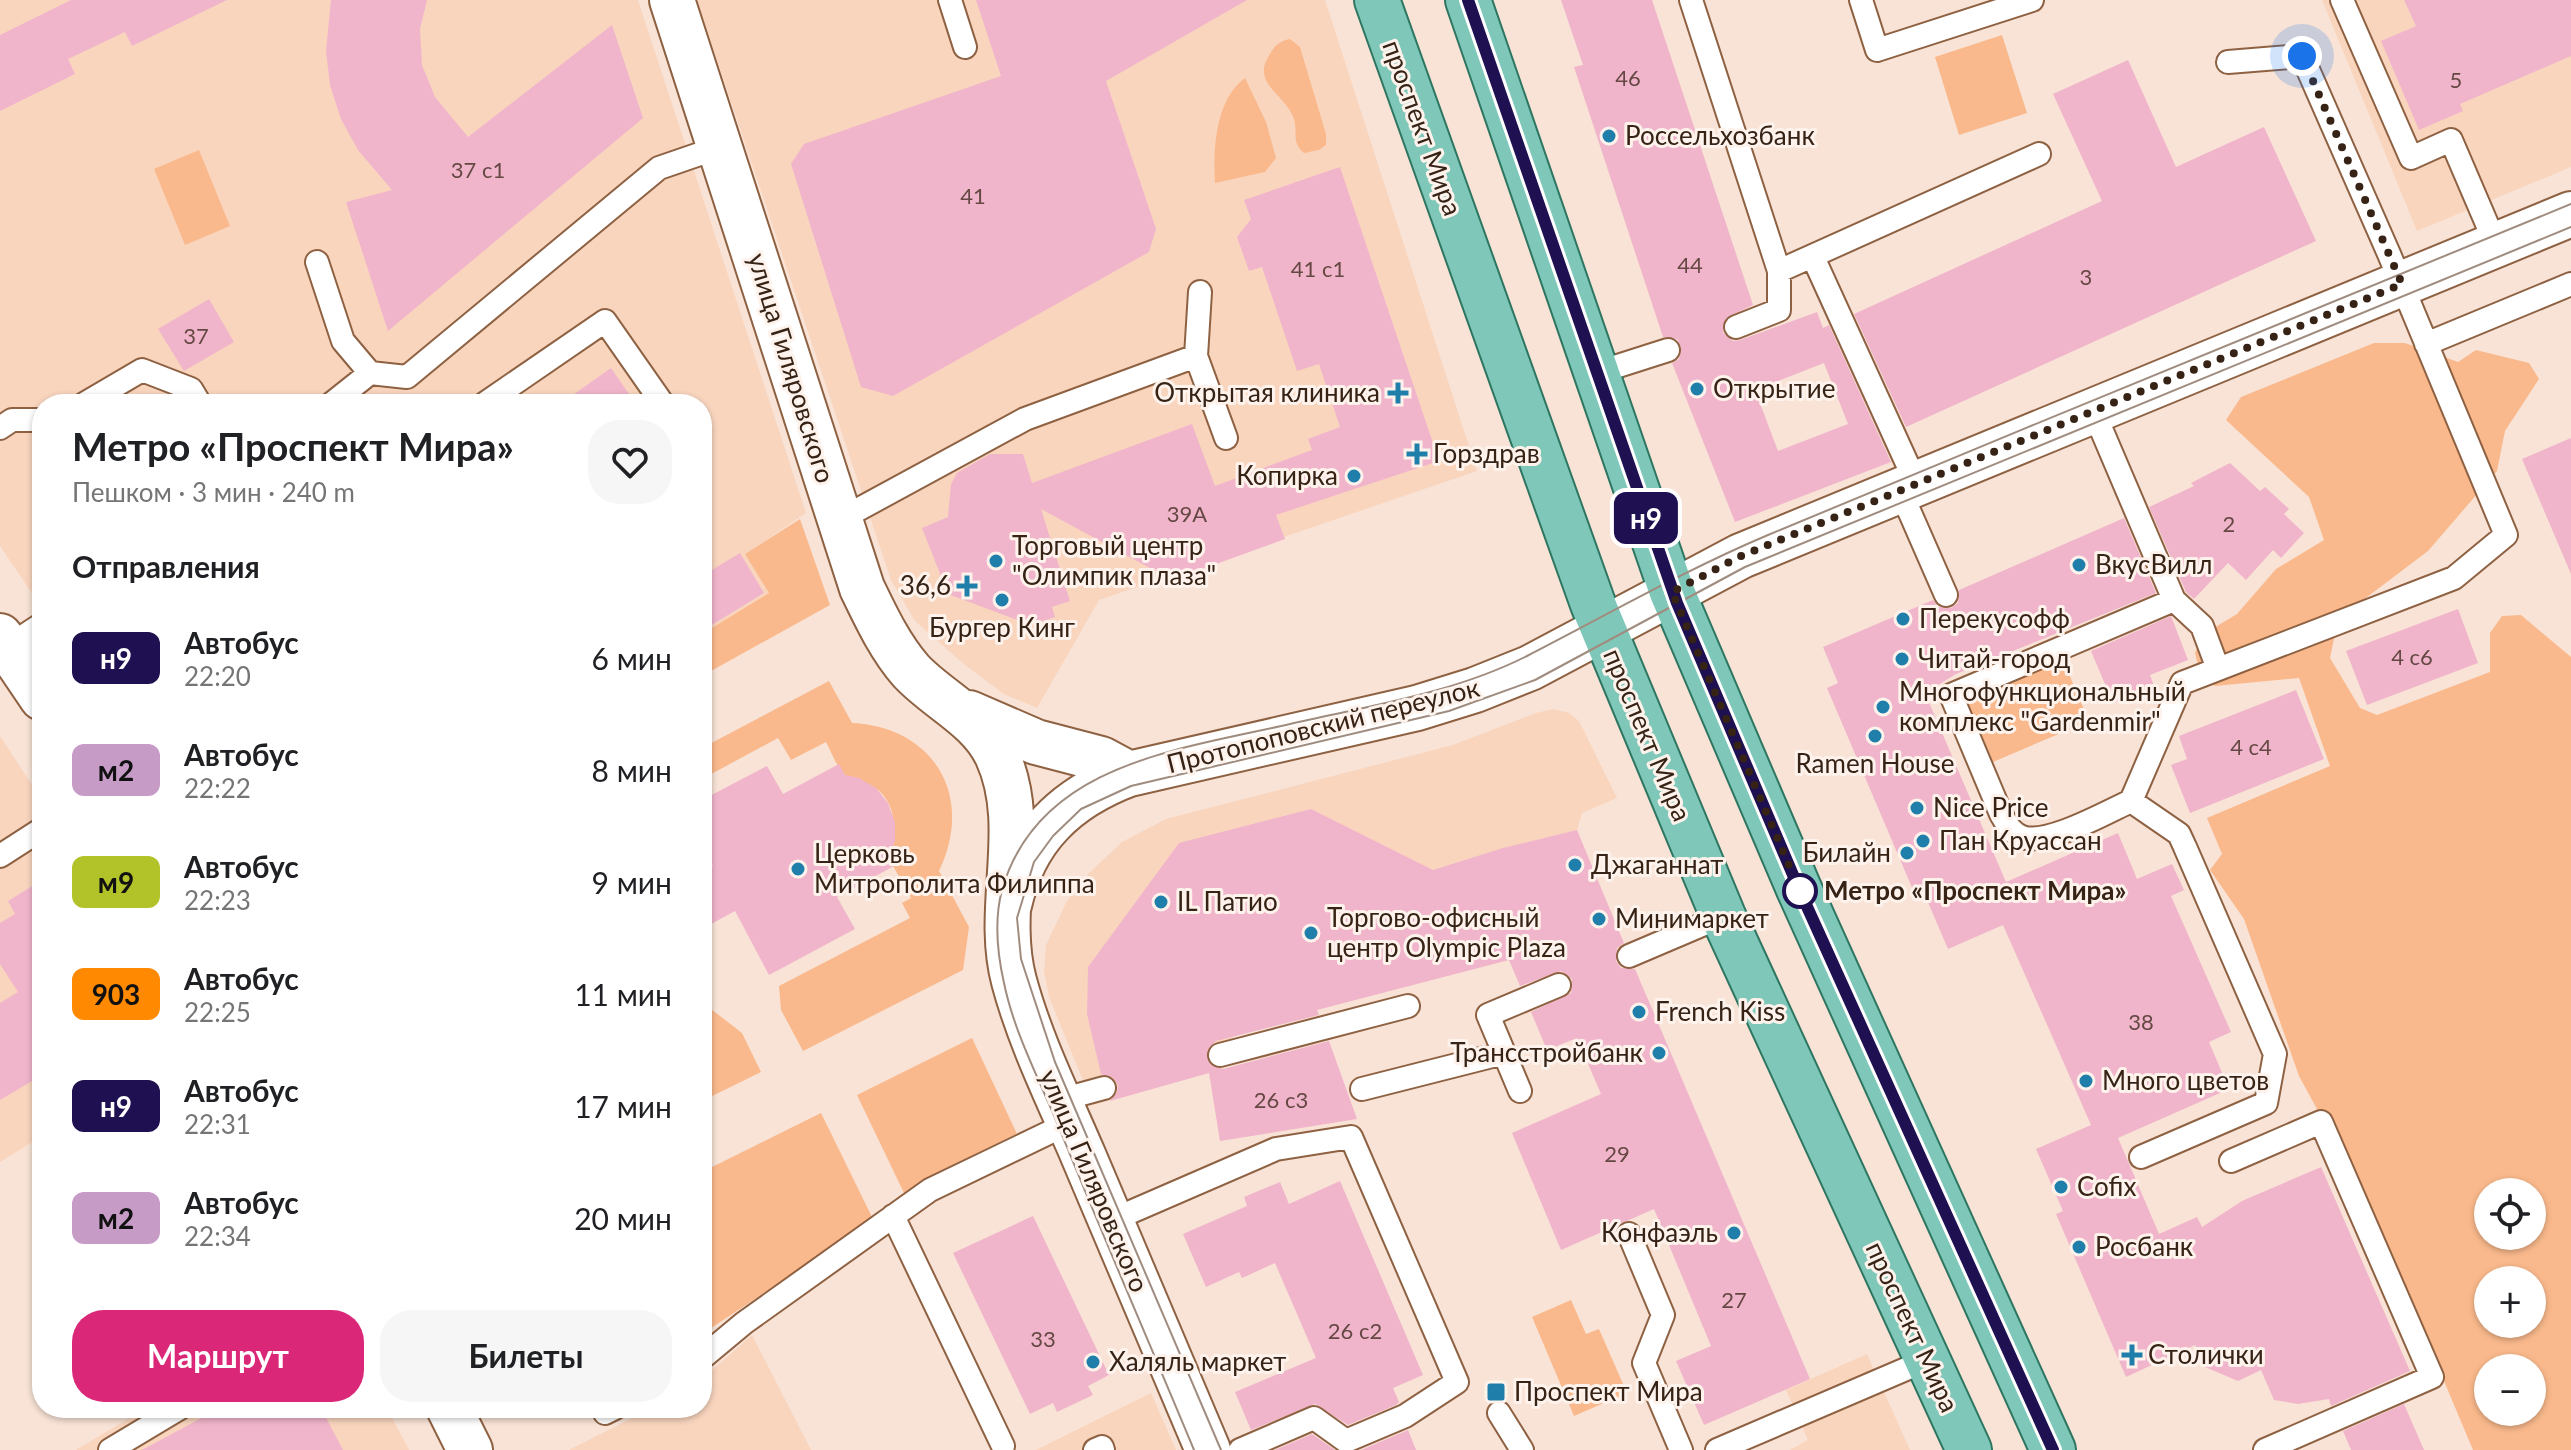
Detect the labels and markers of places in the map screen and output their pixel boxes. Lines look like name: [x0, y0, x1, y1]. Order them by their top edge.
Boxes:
place label: Россельхозбанк: [1625, 119, 1815, 151]
marker: Россельхозбанк: [1600, 127, 1618, 145]
place label: Открытие: [1713, 372, 1836, 404]
place label: Открытая клиника: [1154, 376, 1380, 408]
marker: Открытие: [1688, 380, 1706, 398]
marker: Открытая клиника: [1387, 382, 1409, 404]
place label: Горздрав: [1433, 437, 1540, 469]
marker: Горздрав: [1408, 445, 1426, 463]
place label: Копирка: [1236, 459, 1338, 491]
marker: Копирка: [1345, 467, 1363, 485]
place label: Торговый центр "Олимпик плаза": [1012, 529, 1216, 591]
place label: ВкусВилл: [2095, 548, 2212, 580]
marker: Торговый центр "Олимпик плаза": [987, 552, 1005, 570]
marker: ВкусВилл: [2070, 556, 2088, 574]
place label: 36,6: [900, 569, 951, 601]
marker: 36,6: [958, 577, 976, 595]
marker: Бургер Кинг: [993, 591, 1011, 609]
place label: Перекусофф: [1919, 602, 2070, 634]
marker: Перекусофф: [1894, 610, 1912, 628]
place label: Бургер Кинг: [929, 611, 1075, 643]
place label: Читай-город: [1918, 642, 2070, 674]
marker: Читай-город: [1893, 650, 1911, 668]
place label: Многофункциональный комплекс "Gardenmir": [1899, 675, 2186, 737]
marker: Многофункциональный комплекс "Gardenmir": [1874, 698, 1892, 716]
marker: Ramen House: [1866, 727, 1884, 745]
place label: Ramen House: [1796, 747, 1954, 779]
place label: Nice Price: [1933, 791, 2048, 823]
marker: Nice Price: [1908, 799, 1926, 817]
place label: Пан Круассан: [1939, 824, 2102, 856]
marker: Пан Круассан: [1914, 832, 1932, 850]
place label: Билайн: [1802, 836, 1891, 868]
place label: Церковь Митрополита Филиппа: [814, 837, 1095, 899]
marker: Билайн: [1898, 844, 1916, 862]
place label: Джаганнат: [1591, 848, 1723, 880]
marker: Джаганнат: [1566, 856, 1584, 874]
marker: Церковь Митрополита Филиппа: [789, 860, 807, 878]
marker: Метро «Проспект Мира»: [1783, 874, 1817, 908]
place label: Метро «Проспект Мира»: [1824, 874, 2126, 906]
place label: IL Патио: [1177, 885, 1278, 917]
marker: IL Патио: [1152, 893, 1170, 911]
place label: Торгово-офисный центр Olympic Plaza: [1327, 901, 1566, 963]
place label: Минимаркет: [1615, 902, 1769, 934]
marker: Минимаркет: [1590, 910, 1608, 928]
marker: Торгово-офисный центр Olympic Plaza: [1302, 924, 1320, 942]
place label: French Kiss: [1655, 995, 1785, 1027]
marker: French Kiss: [1630, 1003, 1648, 1021]
place label: Трансстройбанк: [1450, 1036, 1644, 1068]
marker: Трансстройбанк: [1650, 1044, 1668, 1062]
place label: Много цветов: [2102, 1064, 2269, 1096]
marker: Много цветов: [2077, 1072, 2095, 1090]
place label: Cofix: [2077, 1170, 2136, 1202]
marker: Cofix: [2052, 1178, 2070, 1196]
place label: Конфаэль: [1601, 1216, 1718, 1248]
marker: Конфаэль: [1725, 1224, 1743, 1242]
place label: Росбанк: [2095, 1230, 2194, 1262]
marker: Росбанк: [2070, 1238, 2088, 1256]
place label: Столички: [2148, 1338, 2264, 1370]
place label: Халяль маркет: [1109, 1345, 1286, 1377]
marker: Столички: [2123, 1346, 2141, 1364]
marker: Халяль маркет: [1084, 1353, 1102, 1371]
place label: Проспект Мира: [1514, 1375, 1703, 1407]
marker: Проспект Мира: [1485, 1381, 1507, 1403]

